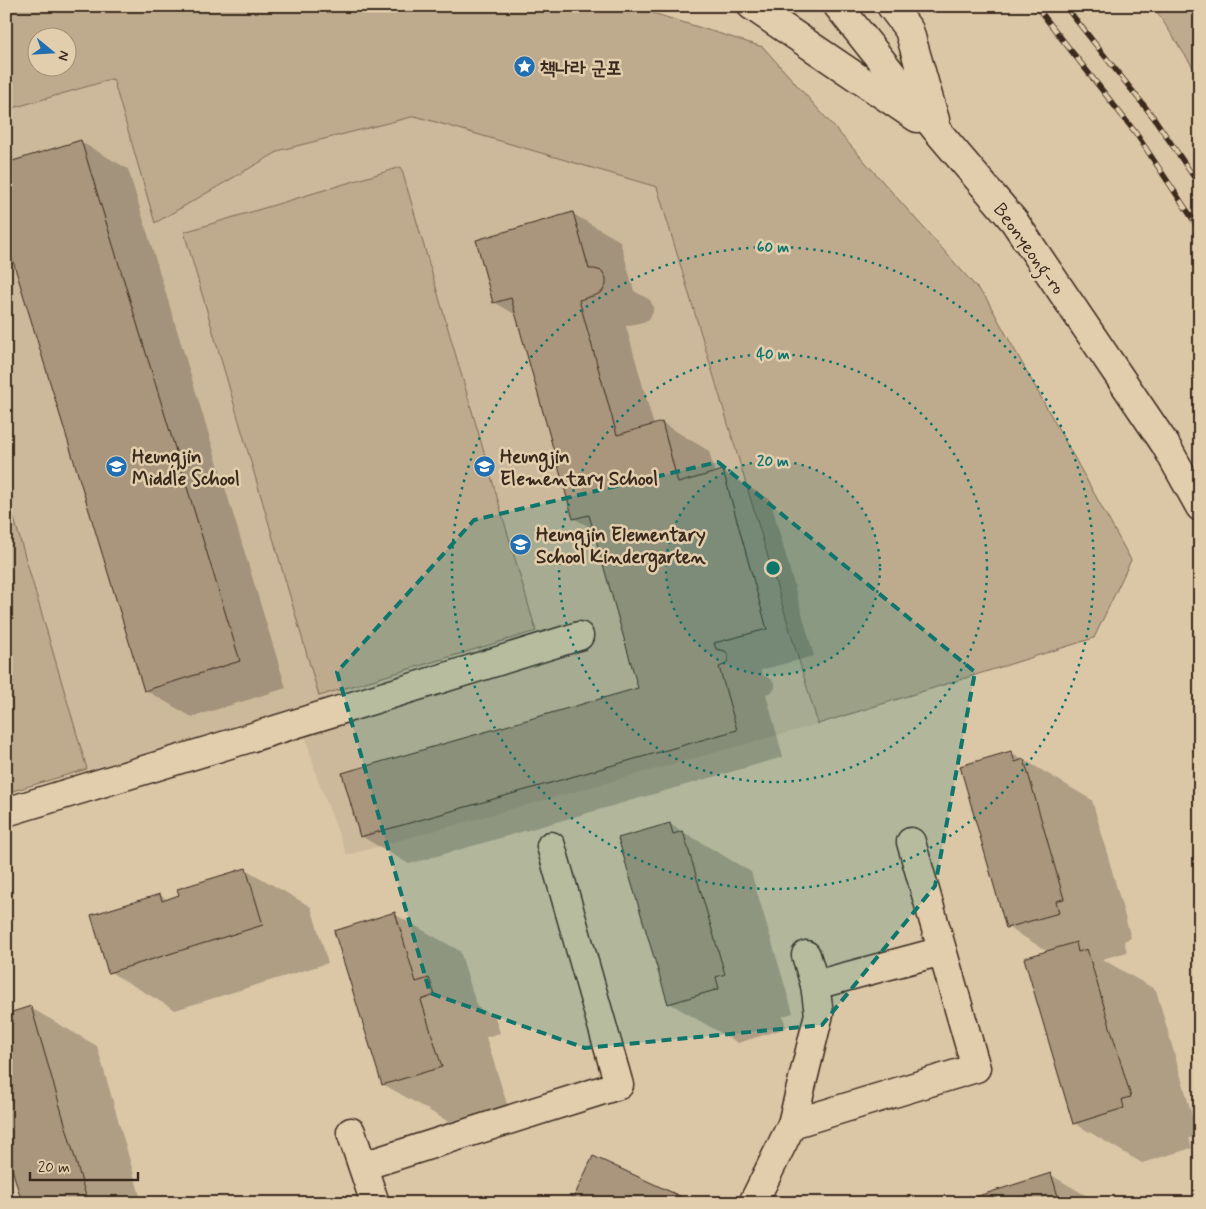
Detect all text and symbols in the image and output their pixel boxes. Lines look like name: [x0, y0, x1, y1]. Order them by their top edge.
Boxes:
north arrow: [28, 28, 78, 78]
text: N: [53, 48, 73, 63]
place icon: 책나라 군포: [512, 55, 536, 79]
place label: 책나라 군포: [540, 56, 622, 81]
street label: Beonyeong-ro: [985, 198, 1070, 301]
text: 60 m: [757, 238, 789, 258]
text: 40 m: [756, 345, 790, 365]
place label: Heungjin Middle School: [132, 445, 240, 492]
place label: Heungjin Elementary School: [500, 445, 658, 492]
text: 20 m: [757, 452, 789, 472]
school or university icon: Heungjin Middle School: [104, 455, 128, 479]
school or university icon: Heungjin Elementary School: [472, 455, 496, 479]
place label: Heungjin Elementary School Kindergarten: [536, 523, 706, 573]
school or university icon: Heungjin Elementary School Kindergarten: [508, 533, 532, 557]
centre of rings: [764, 559, 782, 577]
scale bar: [30, 1149, 138, 1181]
text: 20 m: [38, 1158, 70, 1178]

